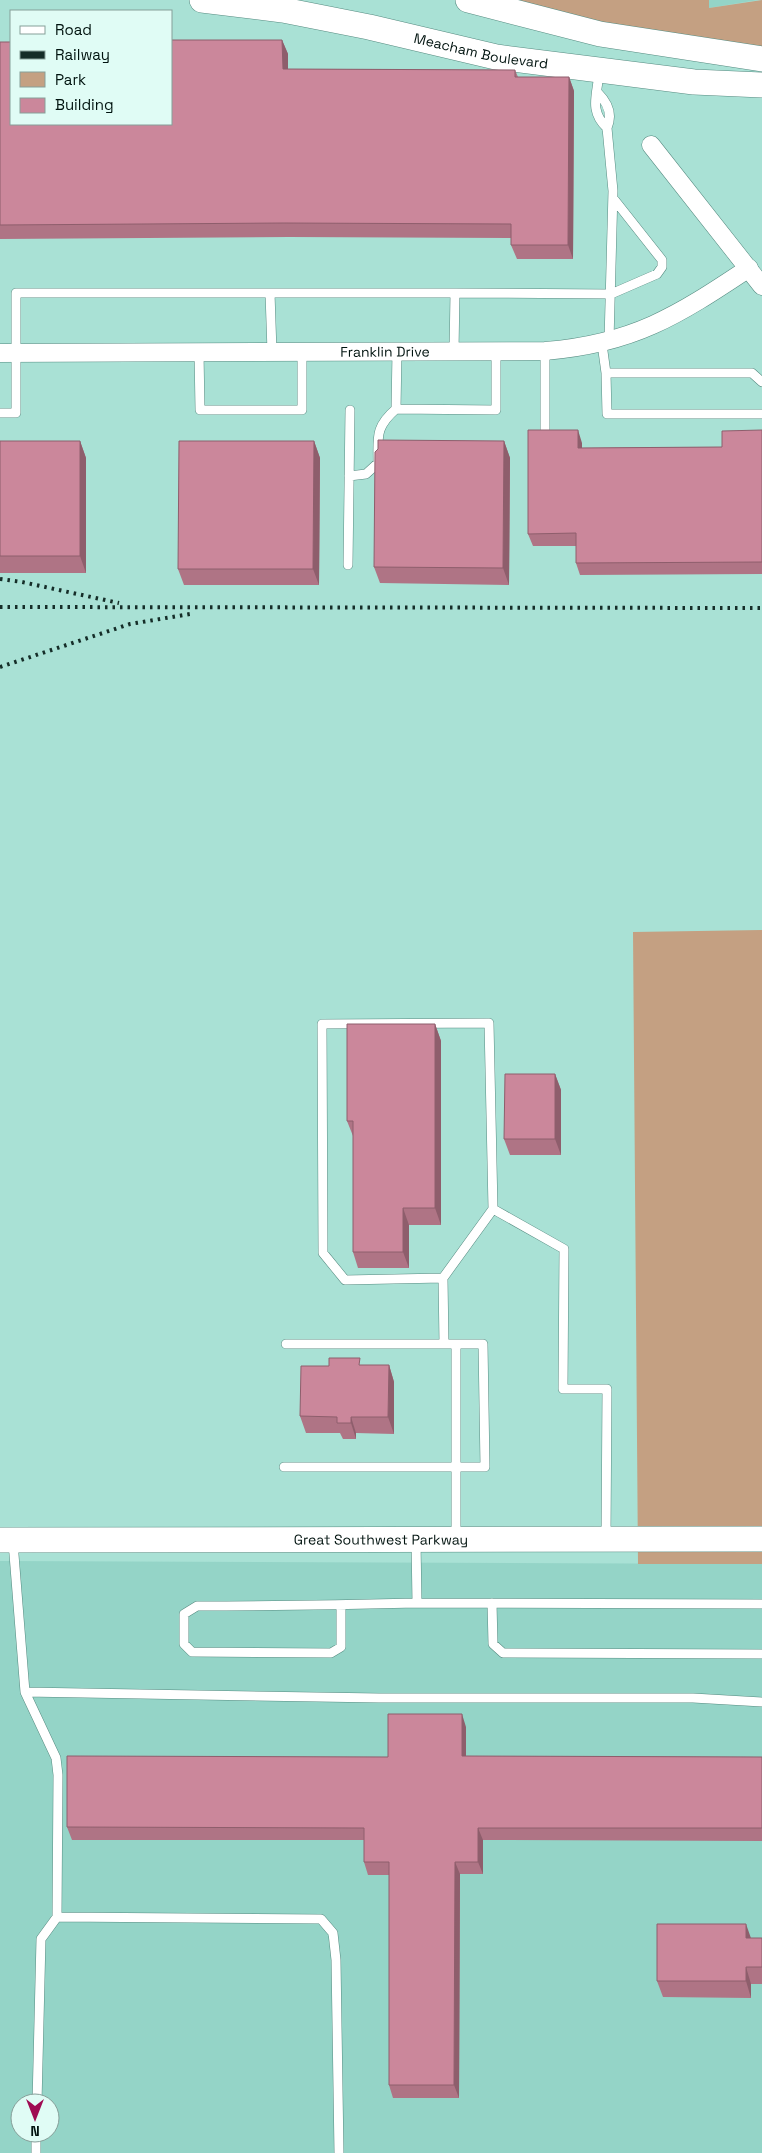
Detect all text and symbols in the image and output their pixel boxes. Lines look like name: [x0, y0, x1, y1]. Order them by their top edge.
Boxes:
legend: [10, 10, 172, 125]
text: Road: [55, 20, 92, 39]
street label: Meacham Boulevard: [412, 29, 549, 72]
text: Railway: [55, 45, 110, 64]
text: Park: [55, 70, 86, 89]
text: Building: [55, 95, 114, 114]
street label: Franklin Drive: [340, 342, 430, 361]
street label: Great Southwest Parkway: [294, 1530, 468, 1549]
north arrow: [10, 2093, 60, 2143]
text: N: [30, 2122, 40, 2140]

